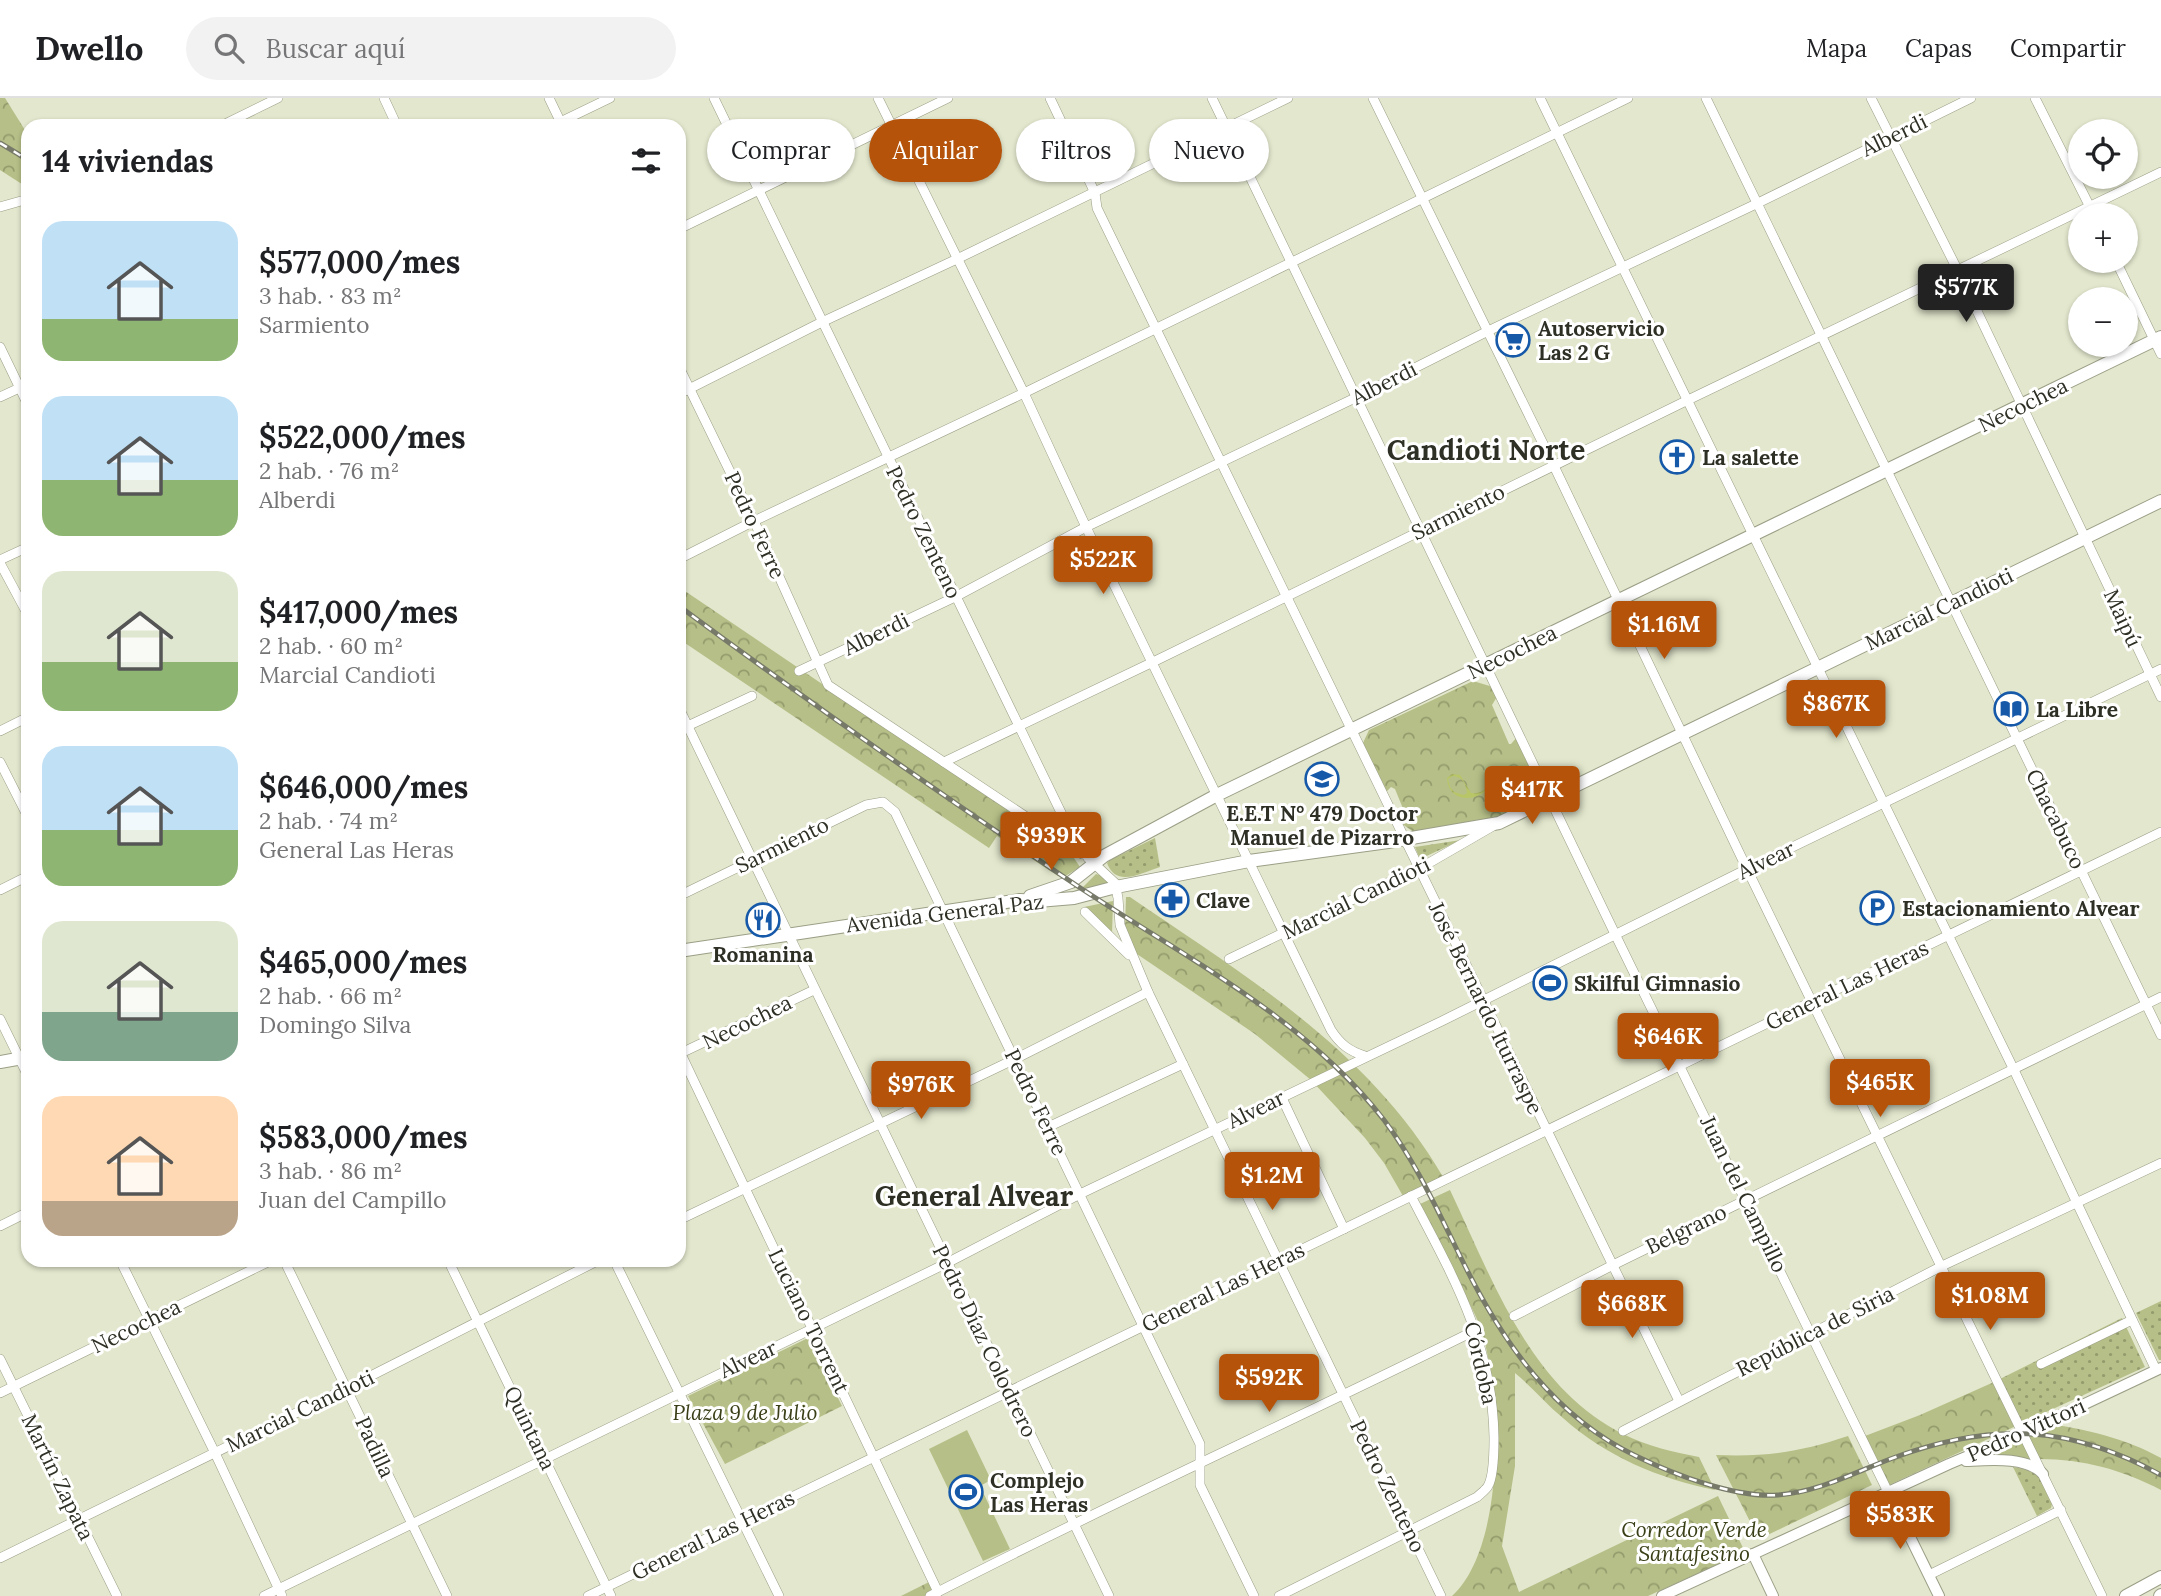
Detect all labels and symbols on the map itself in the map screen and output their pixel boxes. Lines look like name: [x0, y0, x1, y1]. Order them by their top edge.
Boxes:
street label: Alberdi: [1856, 108, 1931, 163]
pin: $577K: [1917, 264, 2015, 324]
place label: Autoservicio Las 2 G: [1538, 315, 1665, 366]
supermarket icon: Autoservicio Las 2 G: [1494, 321, 1532, 359]
street label: Alberdi: [1346, 355, 1421, 411]
street label: Necochea: [1974, 372, 2072, 438]
district label: Candioti Norte: [1387, 432, 1585, 468]
church icon: La salette: [1658, 438, 1696, 476]
place label: La salette: [1702, 444, 1799, 471]
street label: Pedro Zenteno: [880, 461, 968, 603]
street label: Pedro Ferre: [718, 467, 792, 583]
street label: Sarmiento: [1407, 478, 1509, 546]
pin: $522K: [1054, 536, 1152, 596]
street label: Marcial Candioti: [1861, 561, 2017, 656]
street label: Maipú: [2098, 585, 2148, 651]
pin: $1.16M: [1607, 602, 1721, 661]
street label: Alberdi: [838, 607, 913, 662]
street label: Necochea: [1463, 619, 1561, 685]
pin: $867K: [1787, 680, 1885, 740]
library icon: La Libre: [1992, 690, 2030, 728]
place label: La Libre: [2036, 696, 2118, 723]
school or university icon: E.E.T N° 479 Doctor Manuel de Pizarro: [1303, 760, 1341, 798]
street label: Chacabuco: [2020, 764, 2092, 874]
pin: $417K: [1483, 766, 1581, 826]
place label: E.E.T N° 479 Doctor Manuel de Pizarro: [1226, 800, 1418, 851]
street label: Sarmiento: [731, 811, 833, 879]
pin: $939K: [1002, 812, 1100, 872]
street label: Alvear: [1732, 835, 1799, 886]
street label: Marcial Candioti: [1278, 850, 1434, 945]
pharmacy icon: Clave: [1153, 881, 1191, 919]
street label: Avenida General Paz: [844, 887, 1045, 939]
place label: Clave: [1196, 887, 1250, 914]
parking icon: Estacionamiento Alvear: [1858, 889, 1896, 927]
place label: Estacionamiento Alvear: [1902, 895, 2140, 922]
street label: José Bernardo Iturraspe: [1422, 897, 1549, 1119]
restaurant icon: Romanina: [744, 901, 782, 939]
street label: General Las Heras: [1761, 934, 1933, 1036]
place label: Romanina: [713, 941, 814, 968]
sports icon: Skilful Gimnasio: [1531, 964, 1569, 1002]
place label: Skilful Gimnasio: [1574, 970, 1740, 997]
street label: Necochea: [698, 989, 796, 1055]
pin: $646K: [1619, 1014, 1717, 1073]
street label: Pedro Ferre: [999, 1044, 1073, 1160]
pin: $465K: [1831, 1060, 1929, 1119]
pin: $976K: [872, 1062, 970, 1121]
street label: Alvear: [1222, 1084, 1289, 1135]
street label: Juan del Campillo: [1694, 1110, 1794, 1277]
pin: $1.2M: [1223, 1152, 1321, 1212]
district label: General Alvear: [875, 1178, 1074, 1214]
street label: Belgrano: [1641, 1198, 1731, 1260]
street label: General Las Heras: [1137, 1236, 1309, 1338]
street label: Pedro Díaz Colodrero: [927, 1240, 1043, 1442]
street label: Luciano Torrent: [762, 1244, 856, 1399]
pin: $1.08M: [1933, 1272, 2047, 1332]
street label: República de Siria: [1731, 1279, 1899, 1382]
pin: $668K: [1583, 1280, 1681, 1340]
street label: Necochea: [87, 1293, 185, 1359]
street label: Córdoba: [1458, 1319, 1504, 1407]
street label: Alvear: [714, 1334, 781, 1384]
pin: $592K: [1220, 1354, 1318, 1414]
street label: Marcial Candioti: [222, 1363, 378, 1458]
street label: Quintana: [498, 1382, 562, 1475]
street label: Pedro Vittori: [1963, 1392, 2089, 1468]
park label: Plaza 9 de Julio: [672, 1399, 818, 1426]
street label: Martín Zapata: [16, 1409, 100, 1545]
street label: Padilla: [349, 1412, 401, 1482]
street label: Pedro Zenteno: [1344, 1415, 1432, 1557]
place label: Complejo Las Heras: [990, 1467, 1088, 1518]
sports icon: Complejo Las Heras: [947, 1473, 985, 1511]
street label: General Las Heras: [627, 1484, 799, 1586]
pin: $583K: [1851, 1492, 1949, 1551]
park label: Corredor Verde Santafesino: [1621, 1516, 1767, 1567]

